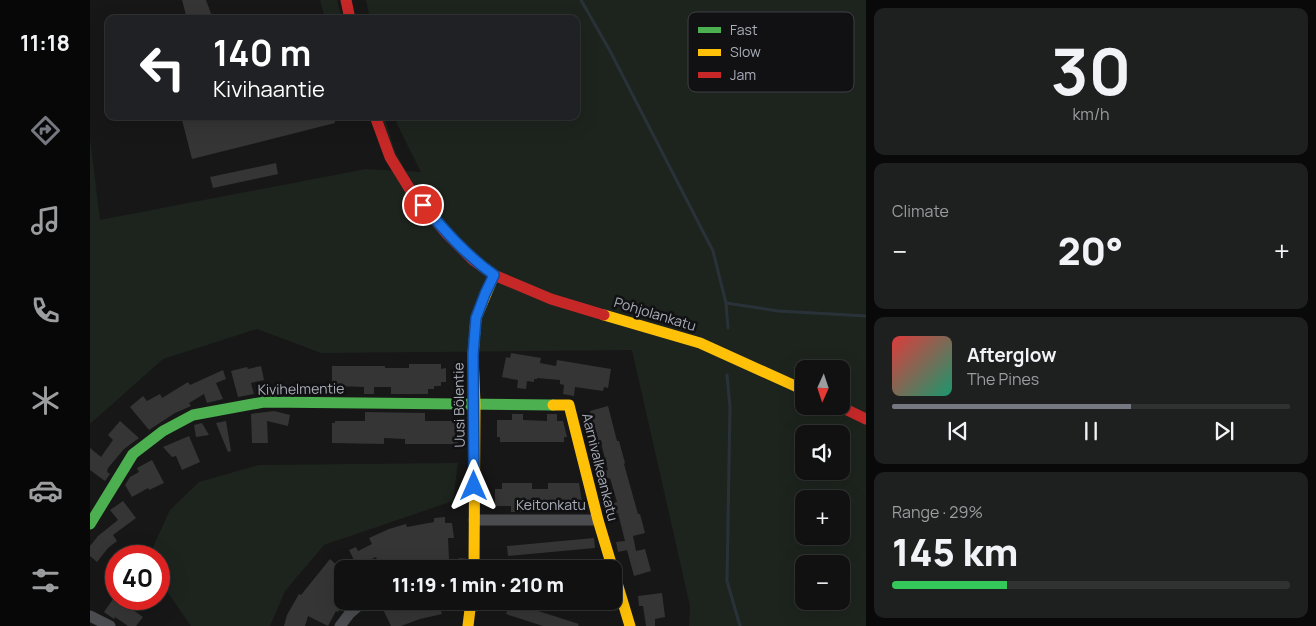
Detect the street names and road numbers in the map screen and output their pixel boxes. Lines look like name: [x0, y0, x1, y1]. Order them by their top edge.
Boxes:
street label: Pohjolankatu: [612, 292, 698, 335]
street label: Uusi Bölentie: [448, 362, 469, 448]
street label: Kivihelmentie: [257, 378, 345, 399]
street label: Aarnivalkeankatu: [578, 411, 623, 523]
street label: Keitonkatu: [516, 495, 586, 514]

